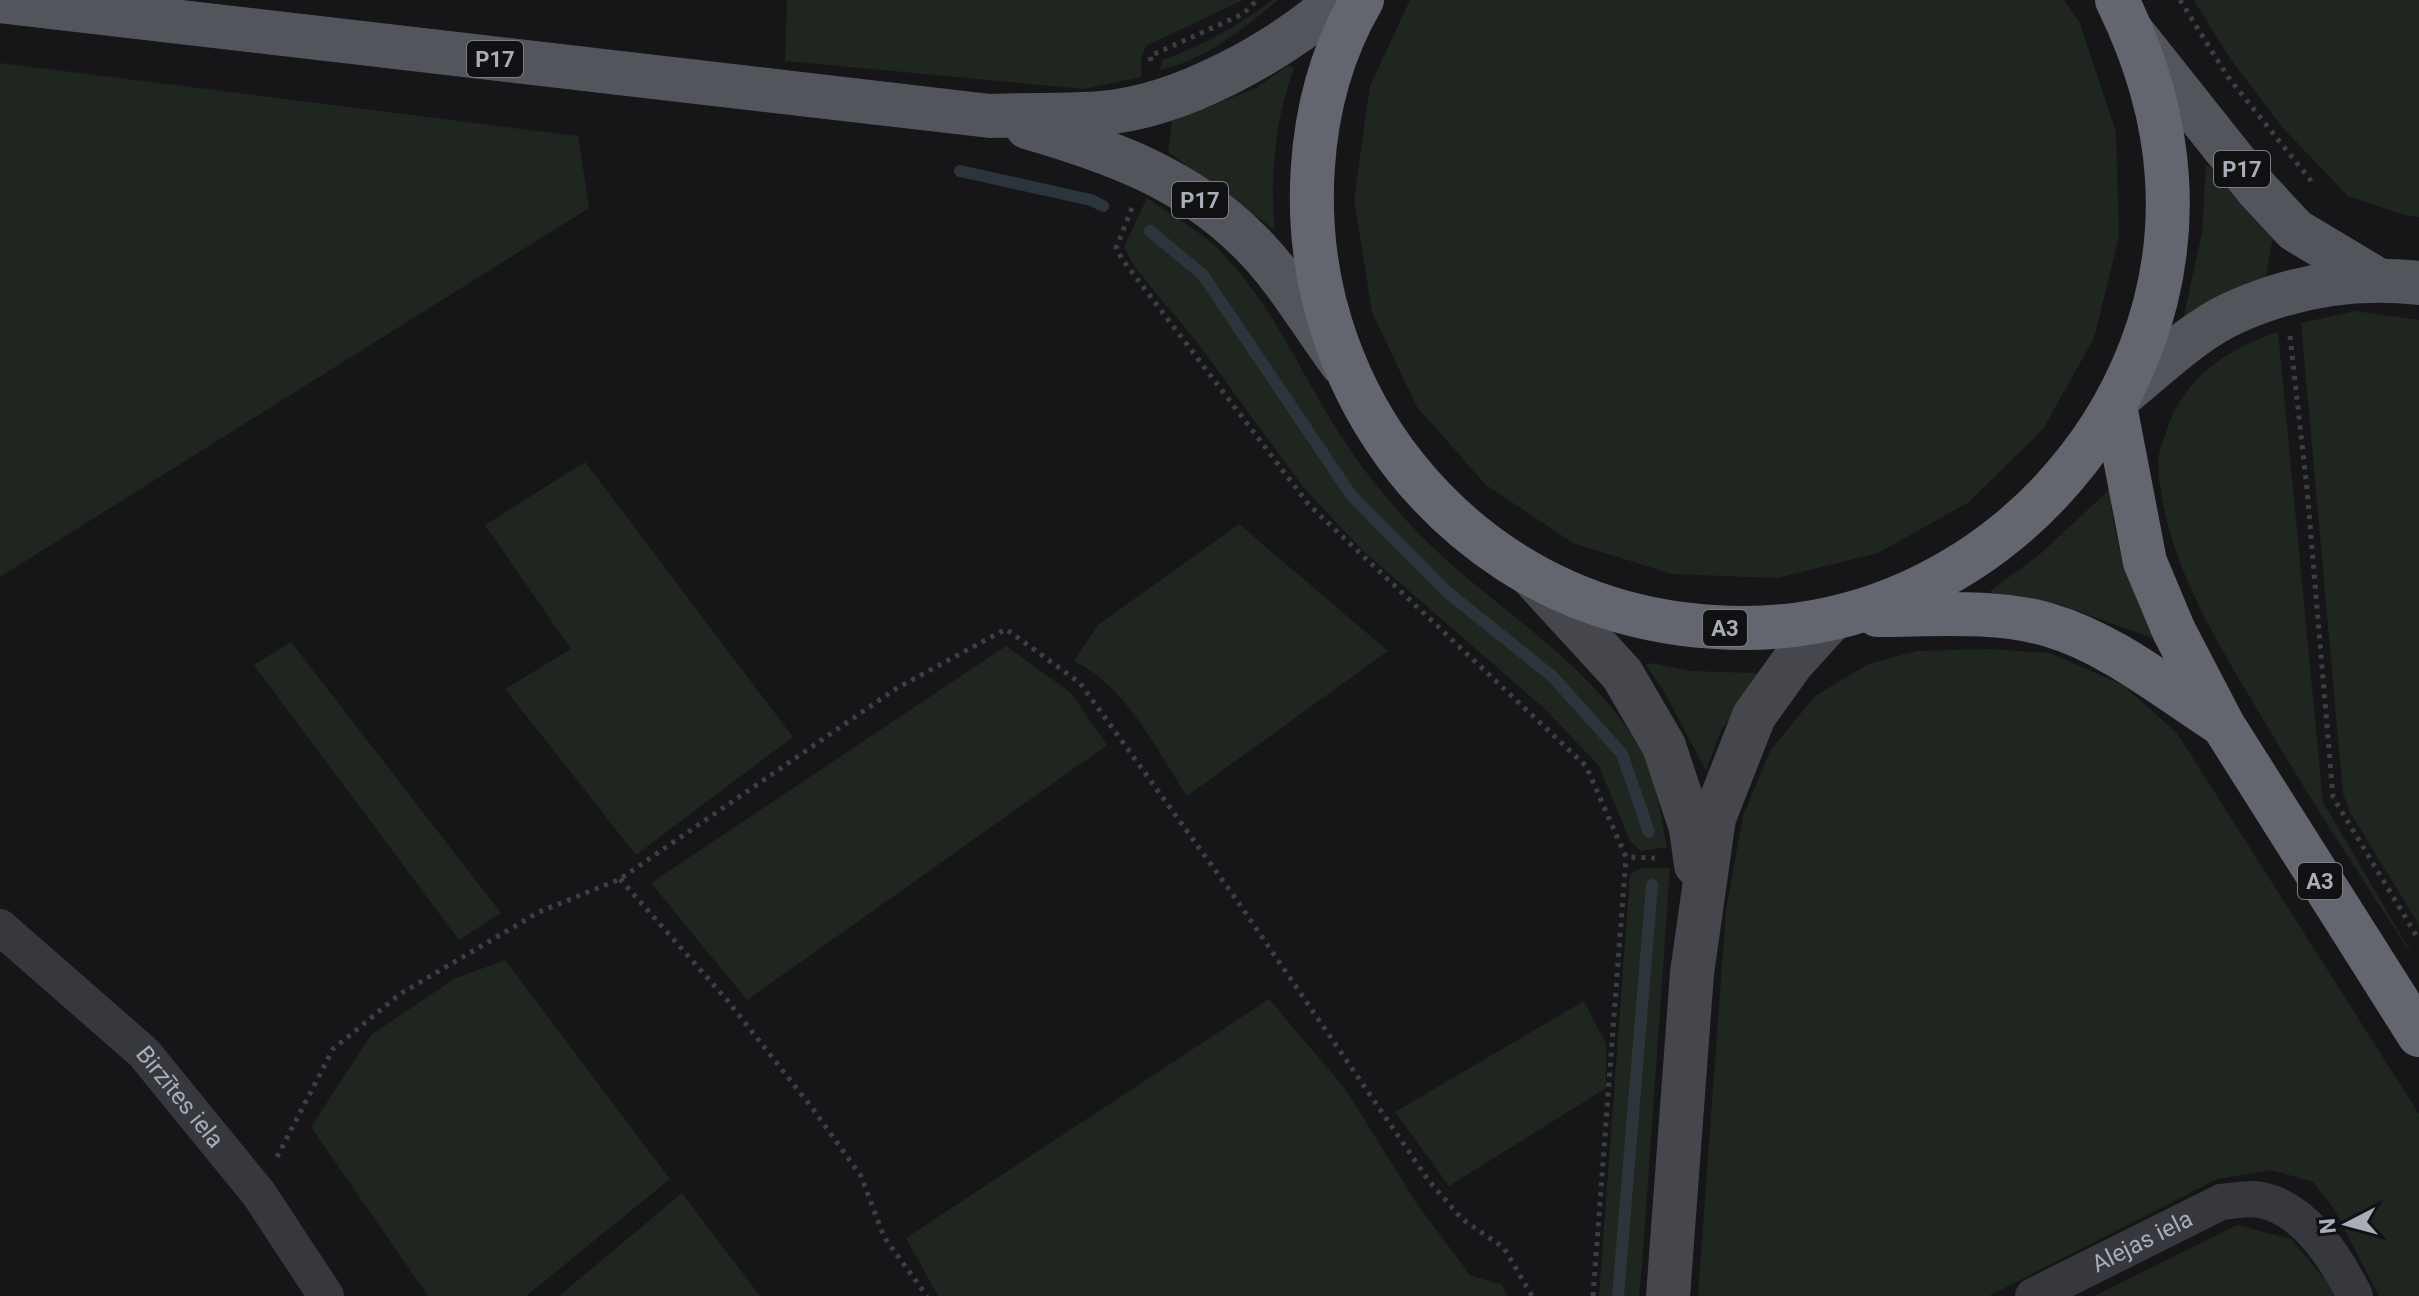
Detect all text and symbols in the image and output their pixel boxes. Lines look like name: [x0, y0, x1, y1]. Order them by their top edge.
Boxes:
road number: P17: [467, 41, 523, 77]
road number: P17: [2214, 151, 2270, 187]
road number: P17: [1172, 182, 1228, 218]
road number: A3: [1703, 610, 1747, 646]
road number: A3: [2298, 863, 2342, 899]
street label: Birzītes iela: [130, 1040, 230, 1153]
north arrow: [2307, 1184, 2387, 1264]
street label: Alejas iela: [2087, 1205, 2197, 1278]
text: N: [2314, 1217, 2341, 1235]

